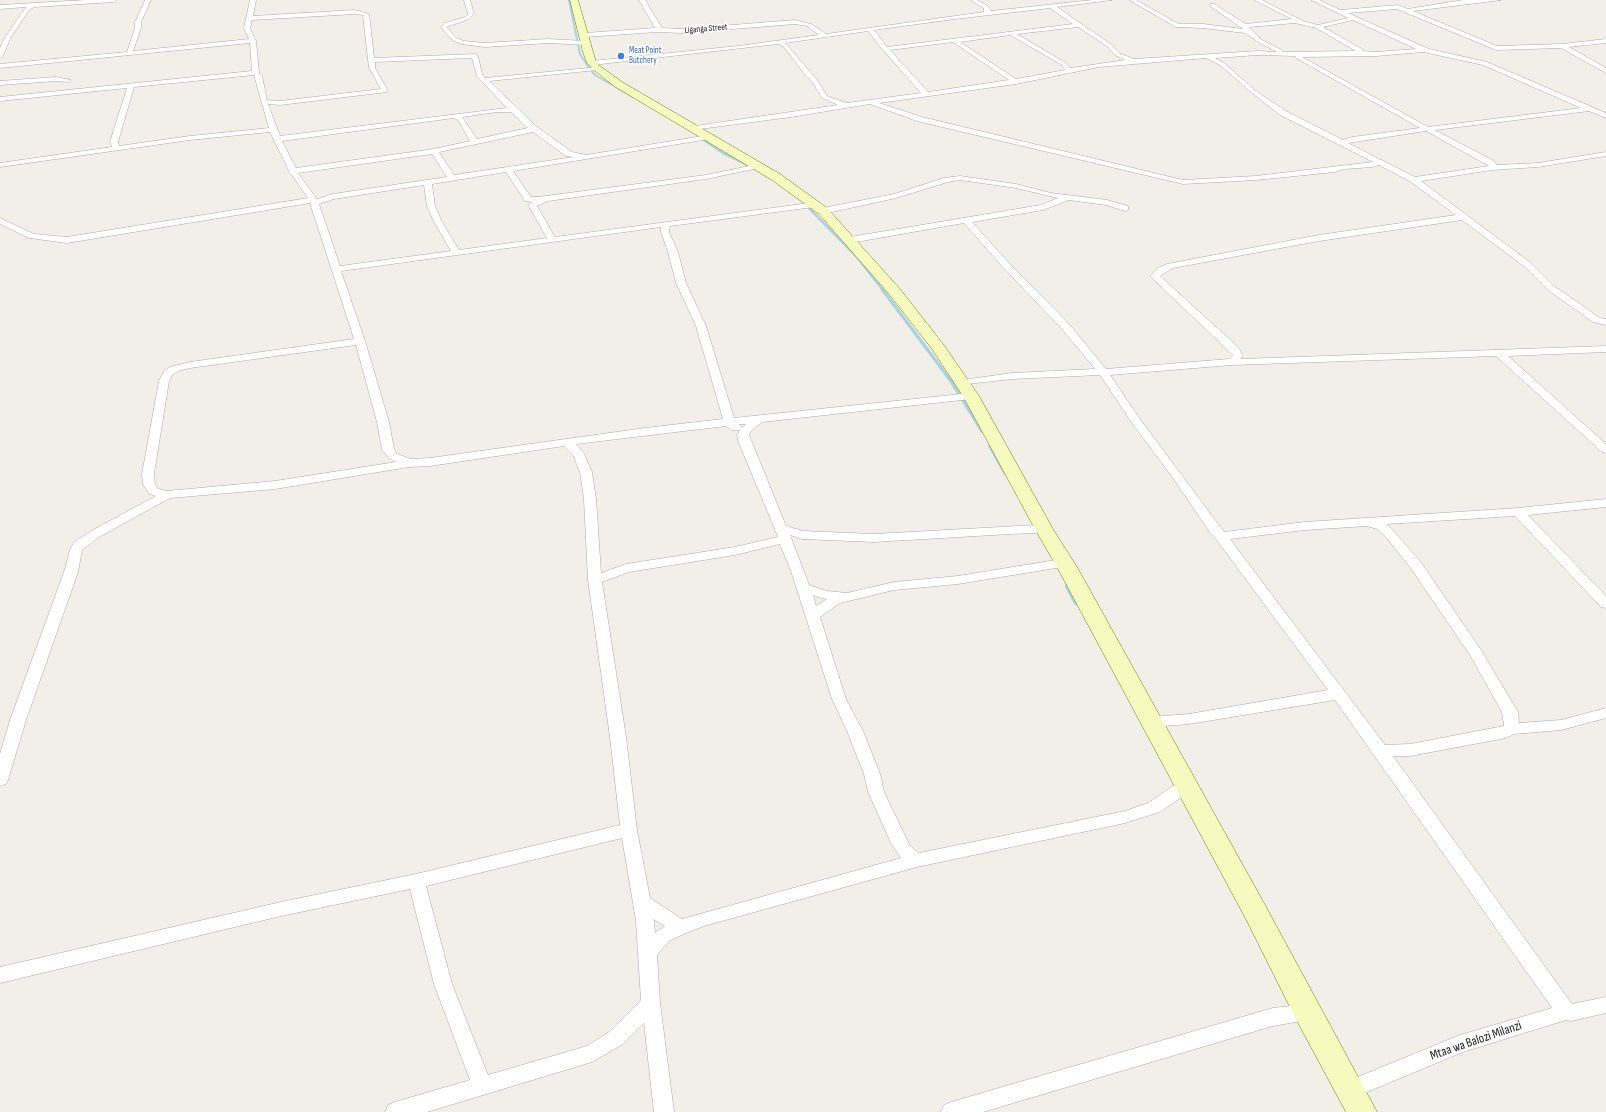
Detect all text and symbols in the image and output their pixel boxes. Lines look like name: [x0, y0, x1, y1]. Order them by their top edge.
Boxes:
street label: Liganga Street: [684, 22, 728, 36]
place label: Meat Point Butchery: [629, 46, 661, 67]
marker: Meat Point Butchery: [616, 51, 626, 61]
street label: Mtaa wa Balozi Milanzi: [1428, 1018, 1524, 1064]

